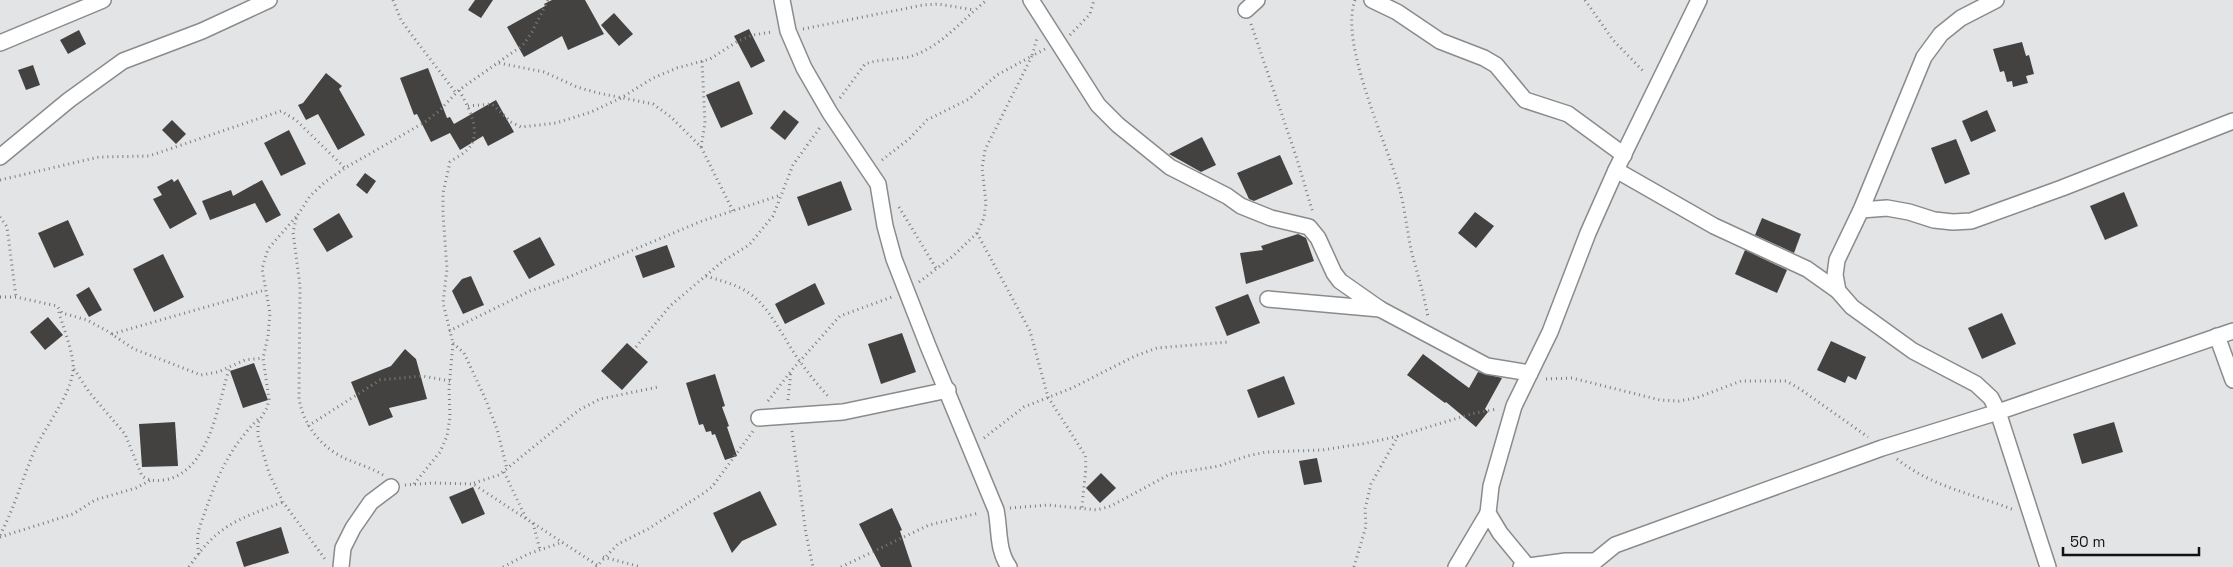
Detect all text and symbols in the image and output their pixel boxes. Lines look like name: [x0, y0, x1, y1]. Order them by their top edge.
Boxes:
scale bar: [2063, 524, 2199, 556]
text: 50 m: [2070, 532, 2105, 551]

